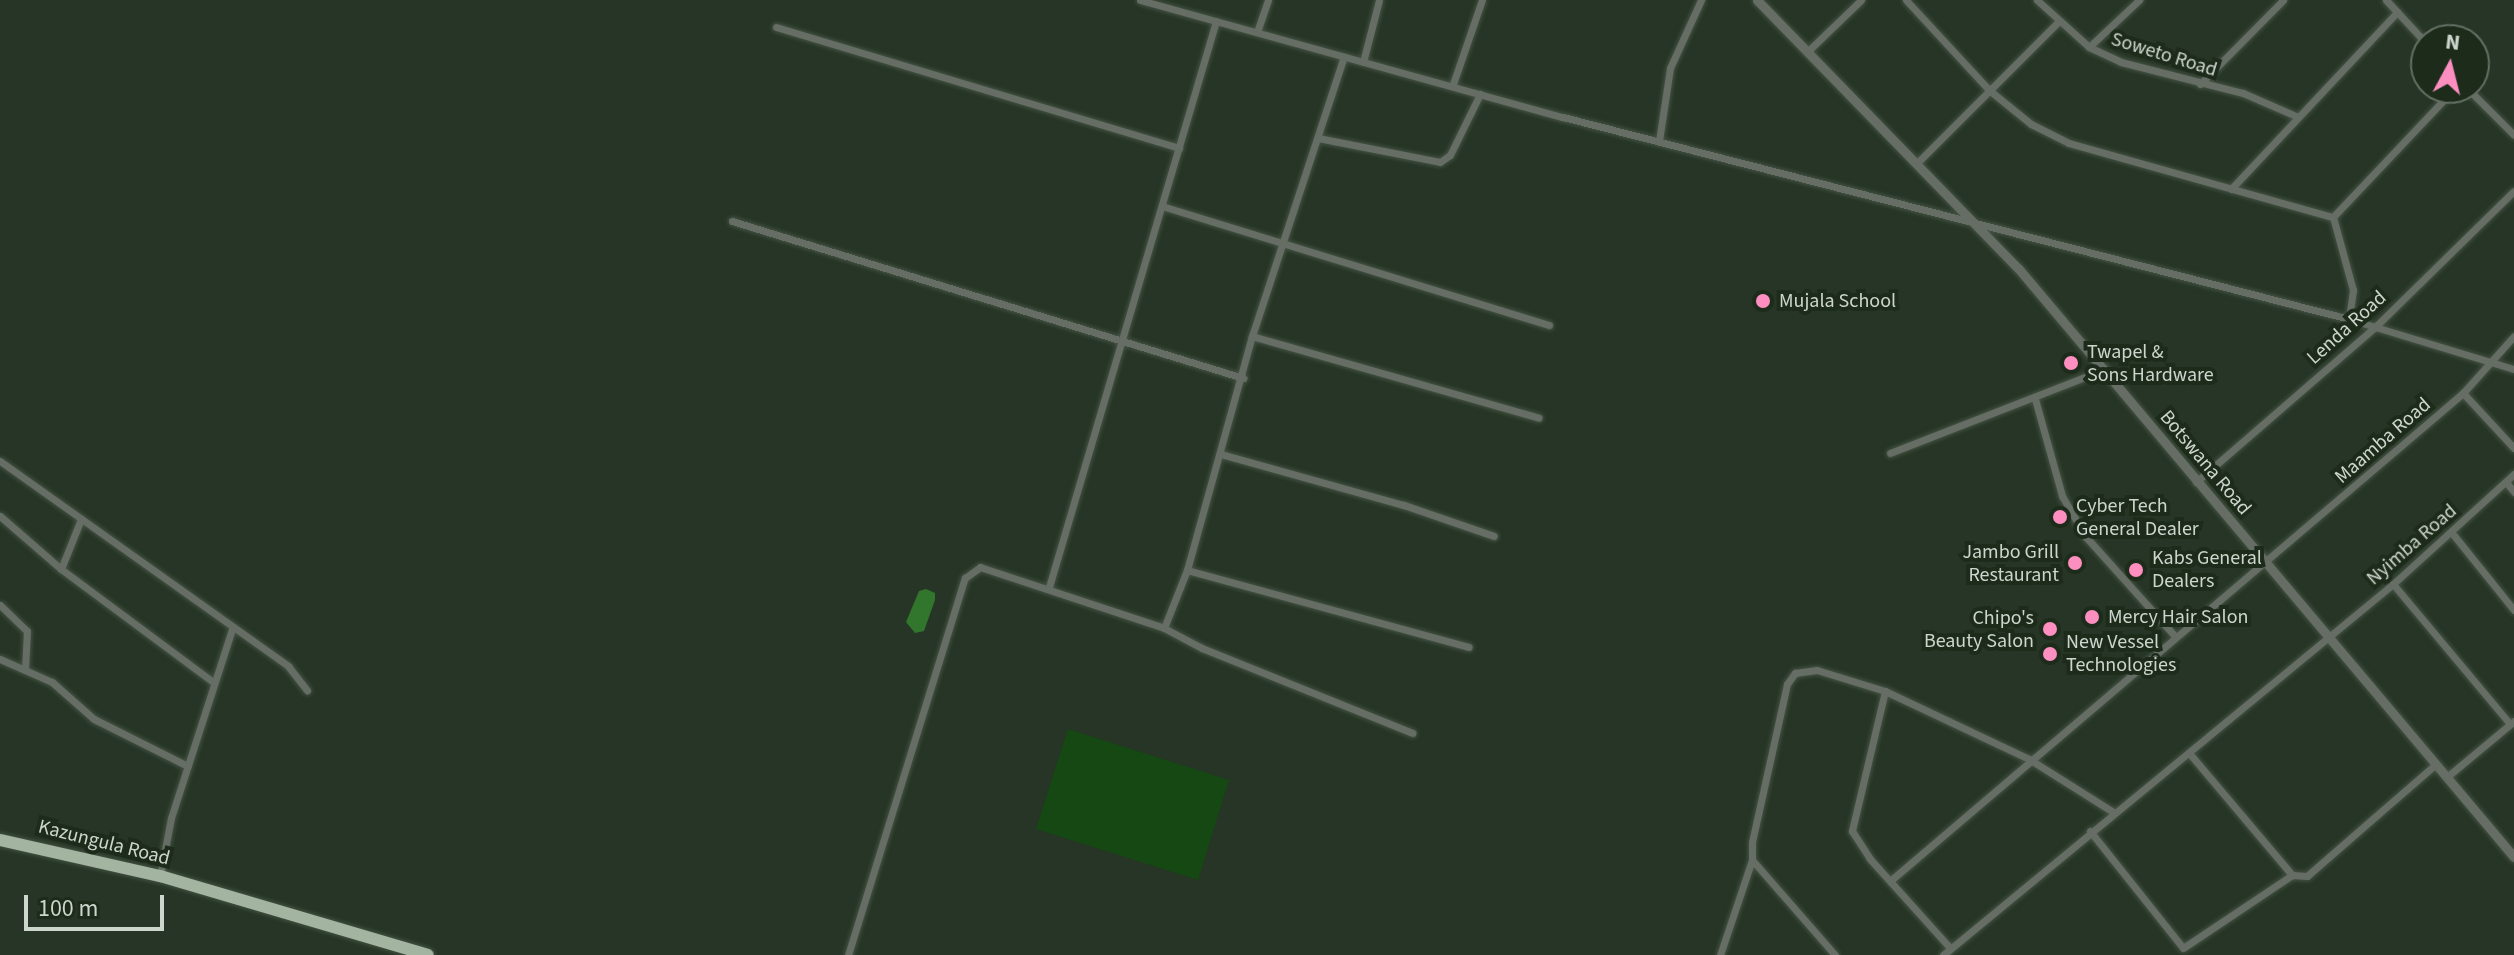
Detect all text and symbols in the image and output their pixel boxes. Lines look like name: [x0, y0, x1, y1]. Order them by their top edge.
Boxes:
north arrow: [2410, 24, 2490, 104]
text: N: [2443, 25, 2462, 59]
street label: Soweto Road: [2108, 27, 2220, 83]
street label: Lenda Road: [2302, 286, 2392, 370]
place label: Mujala School: [1779, 289, 1896, 313]
marker: Mujala School: [1754, 292, 1772, 310]
place label: Twapel & Sons Hardware: [2087, 340, 2214, 387]
marker: Twapel & Sons Hardware: [2062, 354, 2080, 372]
street label: Maamba Road: [2330, 393, 2436, 489]
street label: Botswana Road: [2154, 406, 2256, 520]
place label: Cyber Tech General Dealer: [2076, 494, 2199, 541]
street label: Nyimba Road: [2362, 499, 2462, 591]
marker: Cyber Tech General Dealer: [2051, 508, 2069, 526]
place label: Jambo Grill Restaurant: [1962, 540, 2059, 587]
place label: Kabs General Dealers: [2152, 546, 2262, 593]
marker: Jambo Grill Restaurant: [2066, 554, 2084, 572]
marker: Kabs General Dealers: [2127, 561, 2145, 579]
place label: Mercy Hair Salon: [2108, 605, 2248, 629]
place label: Chipo's Beauty Salon: [1924, 606, 2034, 653]
marker: Mercy Hair Salon: [2083, 608, 2101, 626]
marker: Chipo's Beauty Salon: [2041, 620, 2059, 638]
place label: New Vessel Technologies: [2066, 630, 2176, 677]
marker: New Vessel Technologies: [2041, 645, 2059, 663]
street label: Kazungula Road: [36, 815, 172, 871]
scale bar: [28, 879, 168, 929]
text: 100 m: [38, 891, 98, 926]

